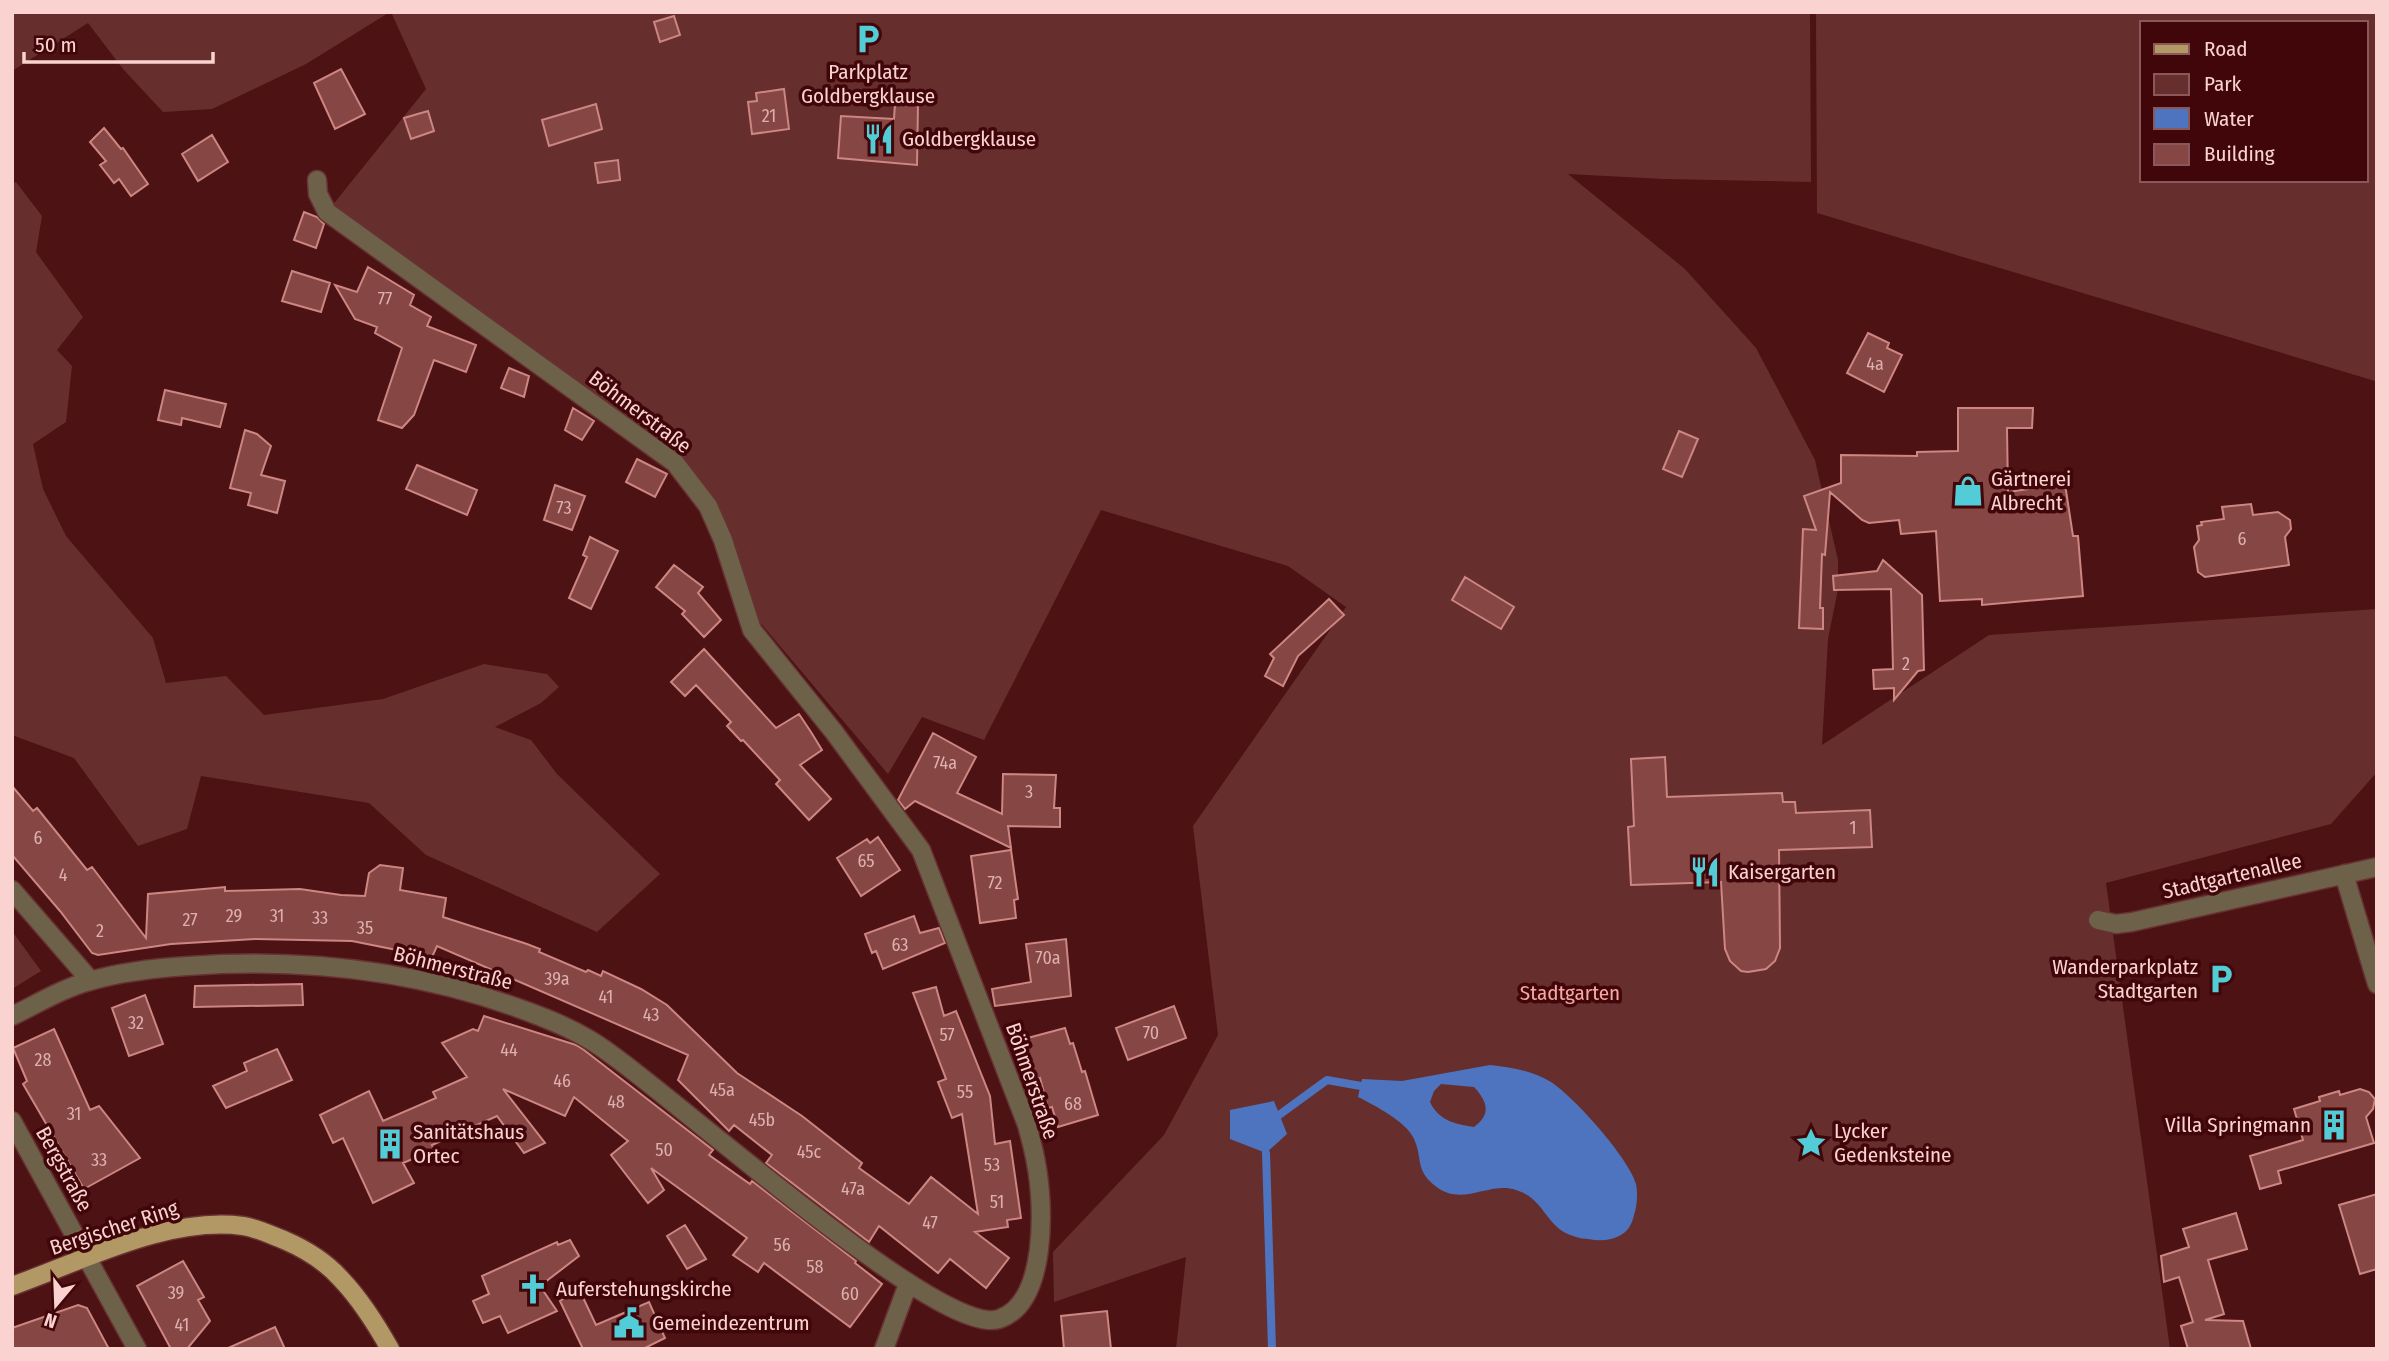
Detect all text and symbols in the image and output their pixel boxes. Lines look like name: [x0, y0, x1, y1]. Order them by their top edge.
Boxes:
scale bar: [24, 21, 214, 65]
legend: [2140, 21, 2368, 182]
parking icon: Parkplatz Goldbergklause: [851, 22, 885, 56]
text: 50 m: [35, 32, 77, 58]
text: Road: [2204, 36, 2248, 62]
place label: Parkplatz Goldbergklause: [801, 59, 935, 109]
text: Park: [2204, 71, 2242, 97]
house number: 21: [762, 105, 776, 127]
text: Water: [2204, 106, 2254, 132]
restaurant icon: Goldbergklause: [862, 122, 896, 156]
place label: Goldbergklause: [902, 126, 1036, 152]
text: Building: [2204, 141, 2275, 167]
house number: 77: [378, 288, 392, 310]
house number: 4a: [1866, 353, 1884, 375]
street label: Böhmerstraße: [584, 365, 696, 459]
place label: Gärtnerei Albrecht: [1991, 466, 2071, 516]
shop icon: Gärtnerei Albrecht: [1951, 474, 1985, 508]
house number: 73: [556, 497, 572, 519]
house number: 6: [2238, 528, 2247, 550]
house number: 2: [1902, 653, 1910, 675]
house number: 74a: [933, 752, 957, 774]
house number: 3: [1025, 781, 1033, 803]
house number: 1: [1849, 817, 1857, 839]
house number: 6: [34, 827, 43, 849]
street label: Stadtgartenallee: [2160, 847, 2304, 905]
house number: 65: [857, 850, 875, 872]
restaurant icon: Kaisergarten: [1688, 855, 1722, 889]
place label: Kaisergarten: [1728, 859, 1836, 885]
house number: 4: [59, 864, 68, 886]
house number: 72: [987, 872, 1003, 894]
house number: 29: [226, 905, 242, 927]
house number: 31: [270, 905, 284, 927]
house number: 33: [312, 907, 328, 929]
house number: 27: [182, 909, 198, 931]
house number: 35: [357, 917, 373, 939]
house number: 2: [96, 920, 104, 942]
house number: 63: [892, 934, 908, 956]
street label: Böhmerstraße: [391, 941, 515, 995]
house number: 70a: [1035, 947, 1061, 969]
place label: Wanderparkplatz Stadtgarten: [2052, 954, 2198, 1004]
parking icon: Wanderparkplatz Stadtgarten: [2204, 962, 2238, 996]
house number: 39a: [544, 968, 570, 990]
park label: Stadtgarten: [1520, 980, 1620, 1006]
house number: 41: [599, 986, 613, 1008]
house number: 43: [643, 1004, 659, 1026]
house number: 32: [128, 1012, 144, 1034]
street label: Böhmerstraße: [1000, 1019, 1064, 1143]
house number: 70: [1143, 1022, 1159, 1044]
house number: 57: [939, 1024, 955, 1046]
house number: 44: [500, 1039, 518, 1061]
house number: 28: [35, 1049, 51, 1071]
house number: 46: [553, 1070, 571, 1092]
house number: 45a: [709, 1079, 735, 1101]
house number: 55: [957, 1081, 973, 1103]
house number: 48: [607, 1091, 625, 1113]
house number: 68: [1064, 1093, 1082, 1115]
house number: 31: [67, 1103, 81, 1125]
building icon: Villa Springmann: [2317, 1108, 2351, 1142]
house number: 45b: [749, 1109, 775, 1131]
place label: Villa Springmann: [2165, 1112, 2311, 1138]
place label: Lycker Gedenksteine: [1834, 1118, 1951, 1168]
place label: Sanitätshaus Ortec: [413, 1119, 524, 1169]
street label: Bergstraße: [30, 1122, 98, 1216]
place icon: Lycker Gedenksteine: [1794, 1126, 1828, 1160]
building icon: Sanitätshaus Ortec: [373, 1127, 407, 1161]
house number: 50: [655, 1139, 673, 1161]
house number: 45c: [797, 1141, 822, 1163]
house number: 33: [91, 1149, 107, 1171]
house number: 53: [984, 1154, 1000, 1176]
house number: 47a: [841, 1178, 865, 1200]
house number: 51: [990, 1191, 1004, 1213]
street label: Bergischer Ring: [47, 1195, 182, 1261]
house number: 47: [922, 1212, 938, 1234]
house number: 56: [773, 1234, 791, 1256]
house number: 58: [806, 1256, 824, 1278]
north arrow: [21, 1270, 91, 1340]
church icon: Auferstehungskirche: [516, 1272, 550, 1306]
place label: Auferstehungskirche: [556, 1276, 732, 1302]
house number: 39: [168, 1282, 184, 1304]
house number: 60: [841, 1283, 859, 1305]
public building icon: Gemeindezentrum: [612, 1306, 646, 1340]
text: N: [41, 1308, 60, 1333]
place label: Gemeindezentrum: [652, 1310, 810, 1336]
house number: 41: [175, 1314, 189, 1336]

